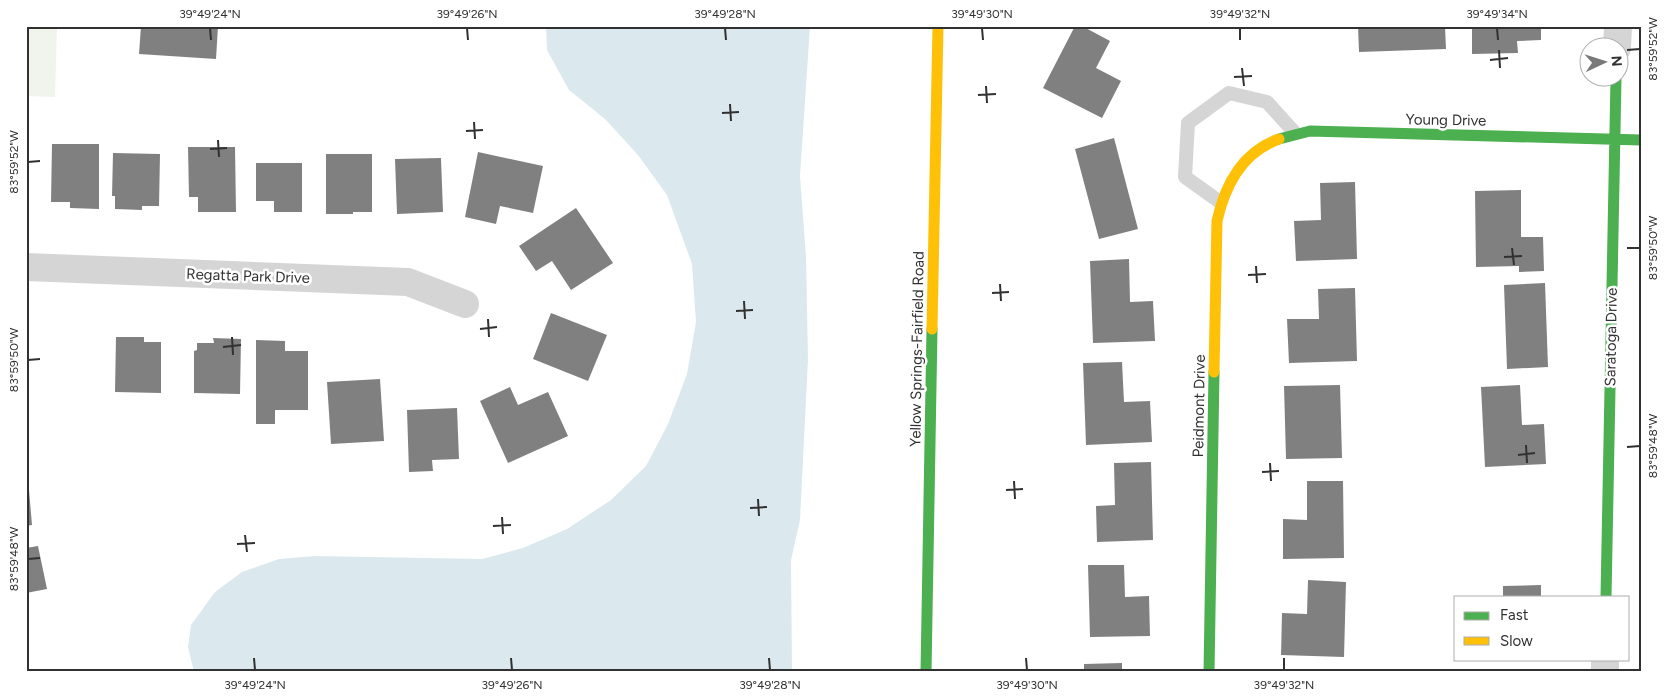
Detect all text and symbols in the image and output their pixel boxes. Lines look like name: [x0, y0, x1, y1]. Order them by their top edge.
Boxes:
text: 39°49'24"N: [179, 7, 241, 21]
text: 39°49'26"N: [436, 7, 498, 21]
text: 39°49'28"N: [694, 7, 756, 21]
text: 39°49'30"N: [951, 7, 1013, 21]
text: 39°49'32"N: [1210, 7, 1270, 21]
text: 39°49'34"N: [1466, 7, 1528, 21]
text: 83°59'52"W: [1646, 17, 1660, 81]
north arrow: [1580, 38, 1630, 88]
text: N: [1608, 55, 1625, 67]
street label: Young Drive: [1405, 110, 1487, 130]
text: 83°59'52"W: [7, 130, 21, 194]
text: 83°59'50"W: [1646, 215, 1660, 280]
street label: Yellow Springs-Fairfield Road: [906, 251, 928, 447]
street label: Regatta Park Drive: [186, 265, 310, 287]
street label: Saratoga Drive: [1601, 287, 1621, 387]
text: 83°59'50"W: [7, 327, 21, 392]
street label: Peidmont Drive: [1189, 354, 1209, 458]
text: 83°59'48"W: [1646, 413, 1660, 478]
text: 83°59'48"W: [7, 526, 21, 591]
legend: [1454, 596, 1630, 660]
text: Fast: [1500, 606, 1529, 624]
text: Slow: [1500, 632, 1533, 650]
text: 39°49'24"N: [224, 678, 286, 692]
text: 39°49'26"N: [481, 678, 543, 692]
text: 39°49'28"N: [739, 678, 801, 692]
text: 39°49'30"N: [996, 678, 1058, 692]
text: 39°49'32"N: [1254, 678, 1314, 692]

